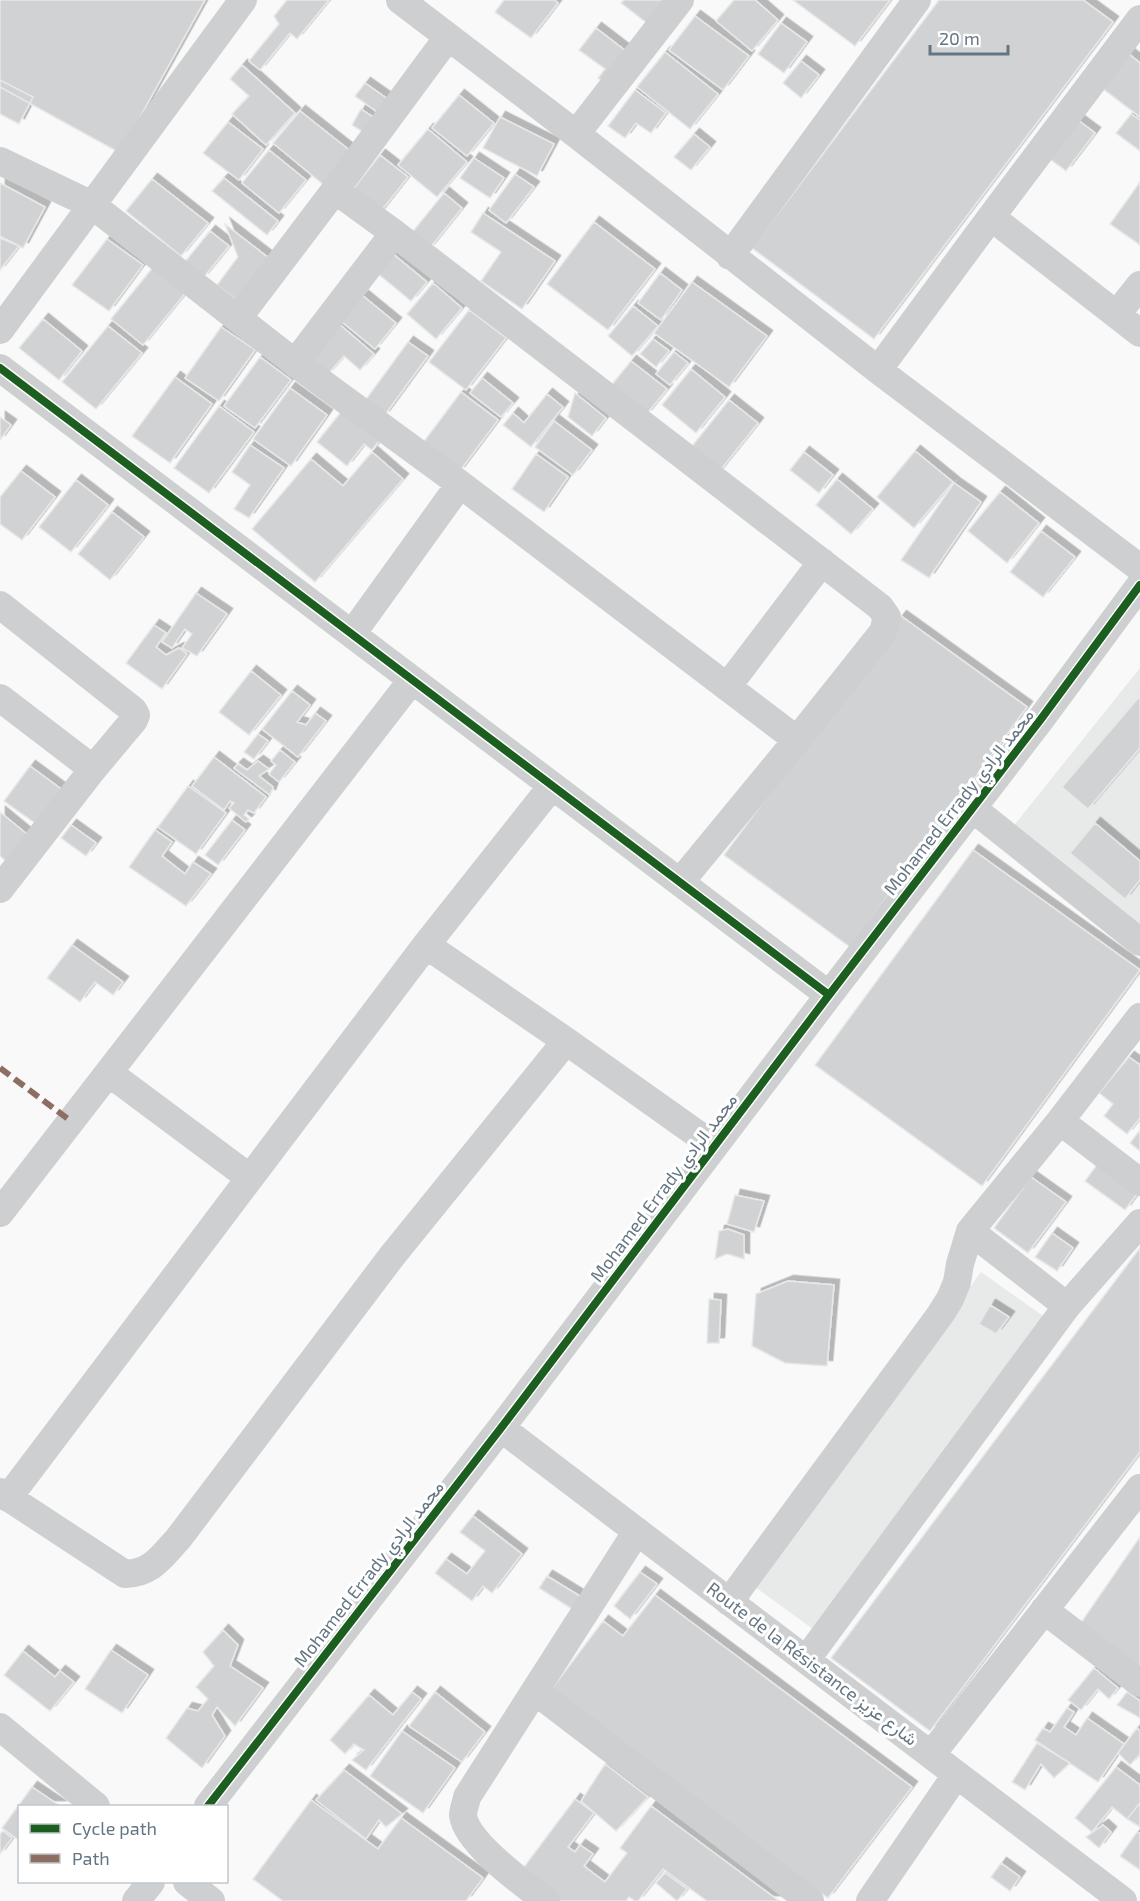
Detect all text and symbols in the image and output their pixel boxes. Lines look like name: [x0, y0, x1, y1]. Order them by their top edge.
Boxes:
scale bar: [930, 18, 1008, 56]
text: 20 m: [939, 27, 980, 49]
street label: Mohamed Errady محمد الرادي: [879, 704, 1042, 902]
street label: Mohamed Errady محمد الرادي: [585, 1089, 745, 1289]
street label: Mohamed Errady محمد الرادي: [289, 1476, 452, 1674]
street label: Route de la Résistance شارع عزيز: [702, 1577, 922, 1751]
legend: [18, 1805, 228, 1883]
text: Cycle path: [72, 1817, 157, 1839]
text: Path: [72, 1847, 110, 1869]

